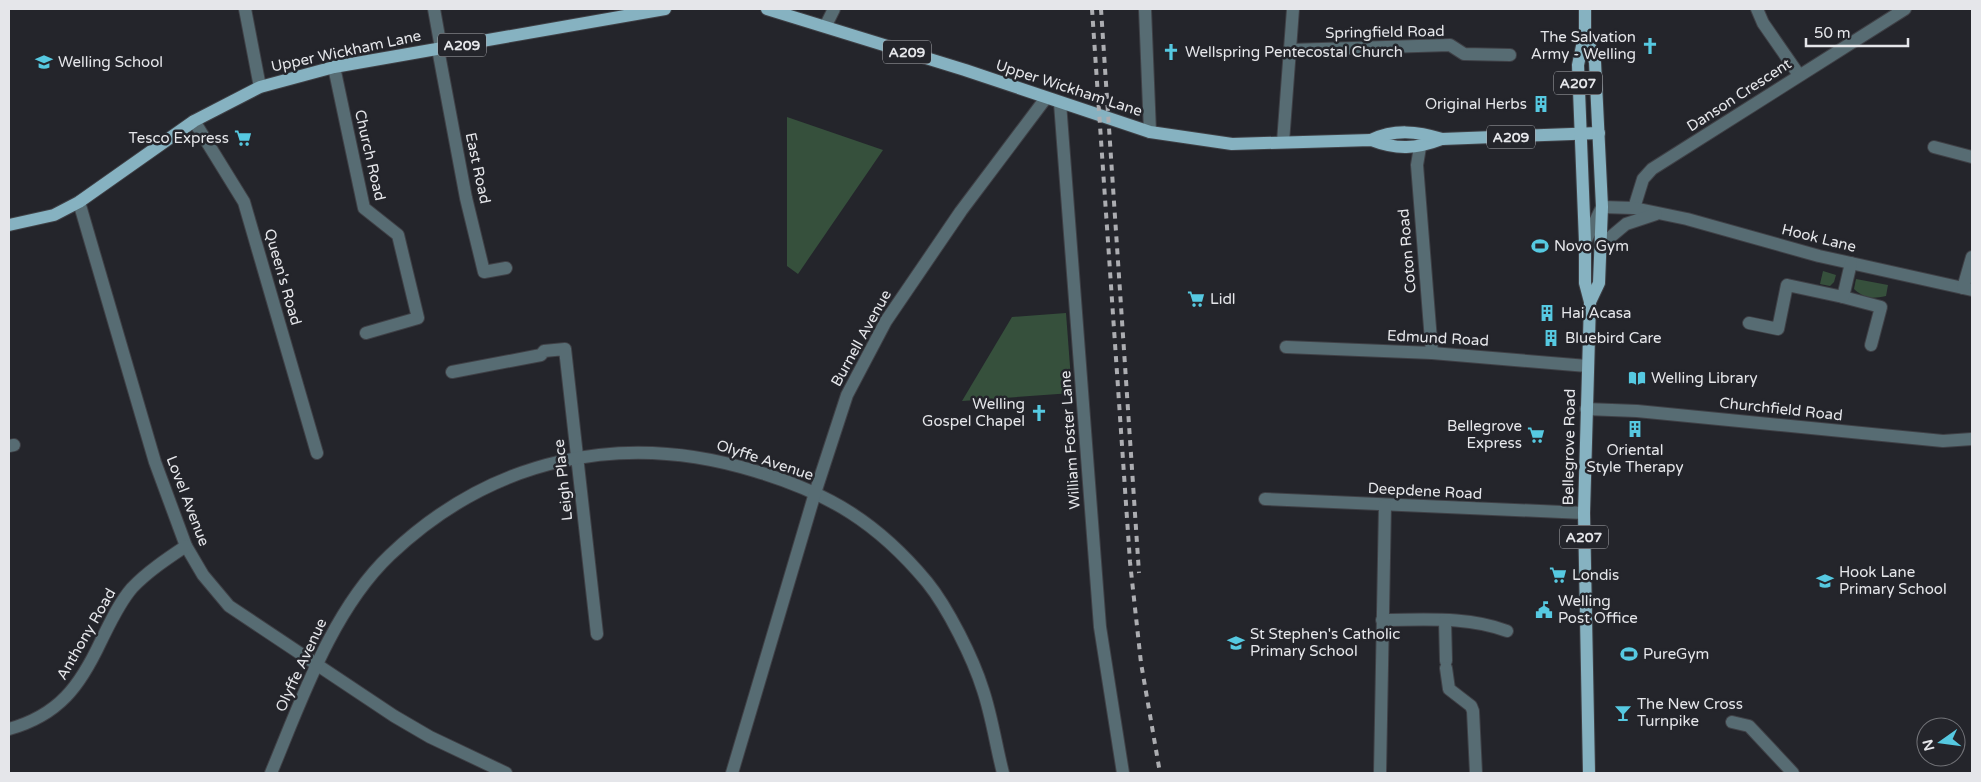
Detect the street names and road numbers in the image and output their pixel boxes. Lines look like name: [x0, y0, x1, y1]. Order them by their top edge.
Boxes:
street label: Springfield Road: [1325, 22, 1445, 42]
street label: Upper Wickham Lane: [269, 26, 423, 76]
road number: A209: [438, 34, 486, 56]
road number: A209: [883, 41, 931, 64]
street label: Danson Crescent: [1683, 54, 1795, 135]
street label: Upper Wickham Lane: [993, 56, 1145, 120]
road number: A207: [1554, 72, 1602, 95]
street label: Church Road: [351, 108, 389, 202]
road number: A209: [1487, 125, 1535, 148]
street label: East Road: [462, 131, 494, 205]
street label: Coton Road: [1394, 208, 1420, 294]
street label: Hook Lane: [1780, 220, 1858, 256]
street label: Queen's Road: [261, 227, 305, 327]
street label: Burnell Avenue: [827, 286, 895, 390]
street label: Edmund Road: [1387, 326, 1489, 350]
street label: William Foster Lane: [1056, 370, 1084, 510]
street label: Bellegrove Road: [1559, 389, 1579, 505]
street label: Churchfield Road: [1718, 394, 1844, 424]
street label: Olyffe Avenue: [714, 436, 816, 484]
street label: Leigh Place: [550, 438, 576, 522]
street label: Lovel Avenue: [163, 453, 213, 549]
street label: Deepdene Road: [1367, 479, 1483, 503]
road number: A207: [1560, 526, 1608, 548]
street label: Anthony Road: [53, 585, 119, 683]
street label: Olyffe Avenue: [271, 615, 331, 715]

